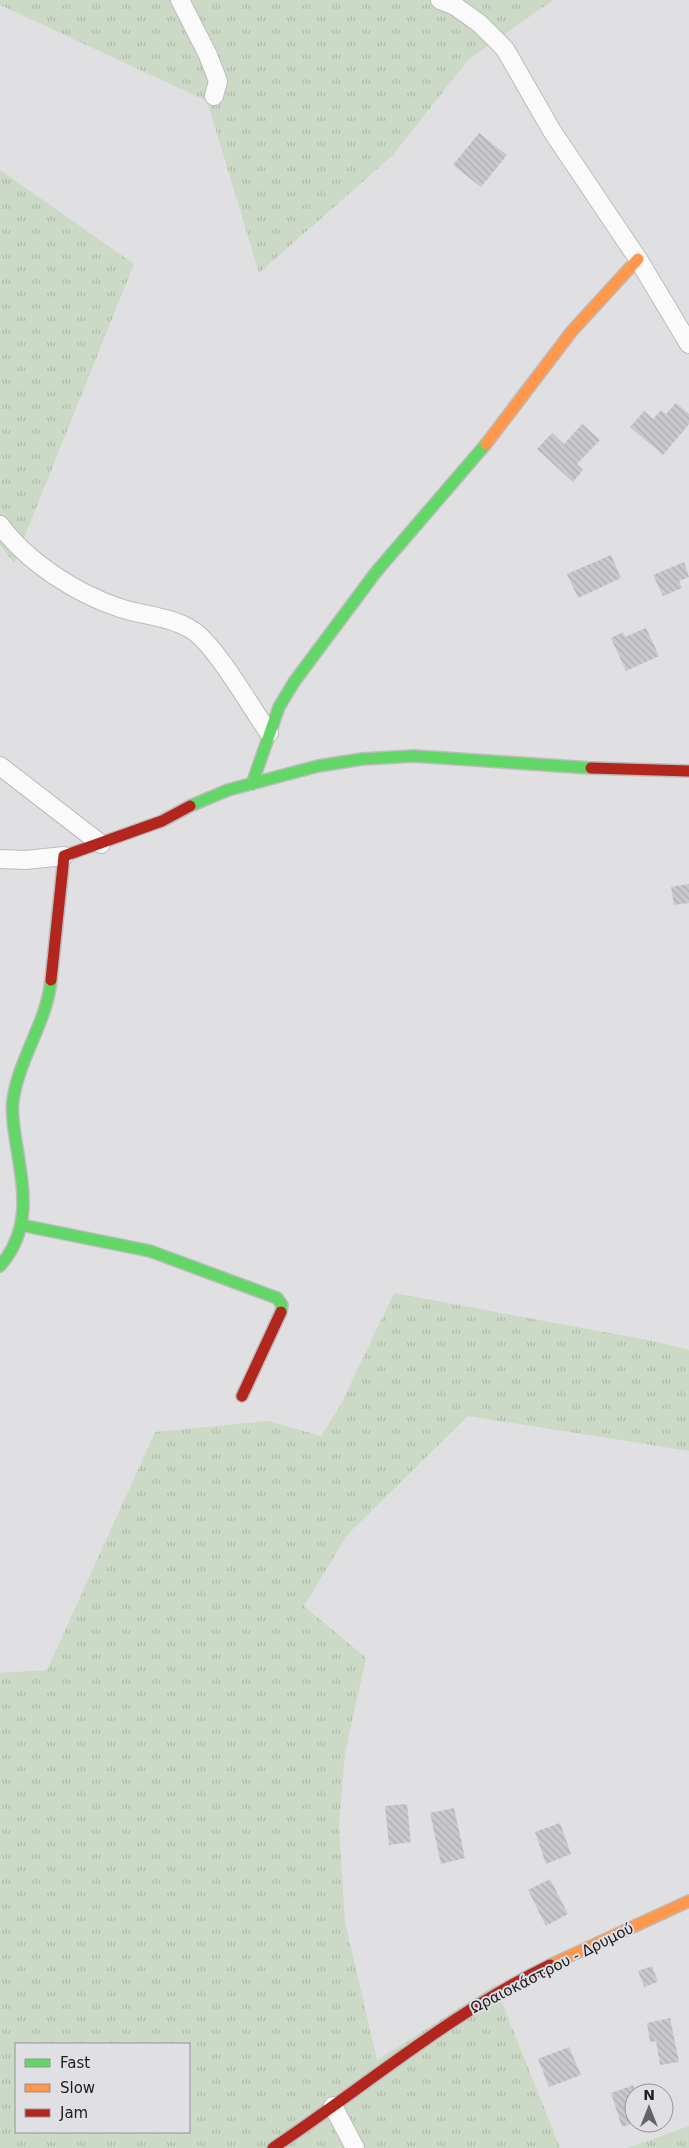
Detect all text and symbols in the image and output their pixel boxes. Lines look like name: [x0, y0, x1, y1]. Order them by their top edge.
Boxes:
street label: Ωραιοκάστρου - Δρυμού: [467, 1919, 637, 2017]
legend: [15, 2043, 190, 2133]
text: Fast: [60, 2054, 90, 2072]
text: Slow: [60, 2079, 95, 2097]
north arrow: [624, 2083, 674, 2133]
text: N: [643, 2087, 655, 2103]
text: Jam: [59, 2104, 88, 2122]

